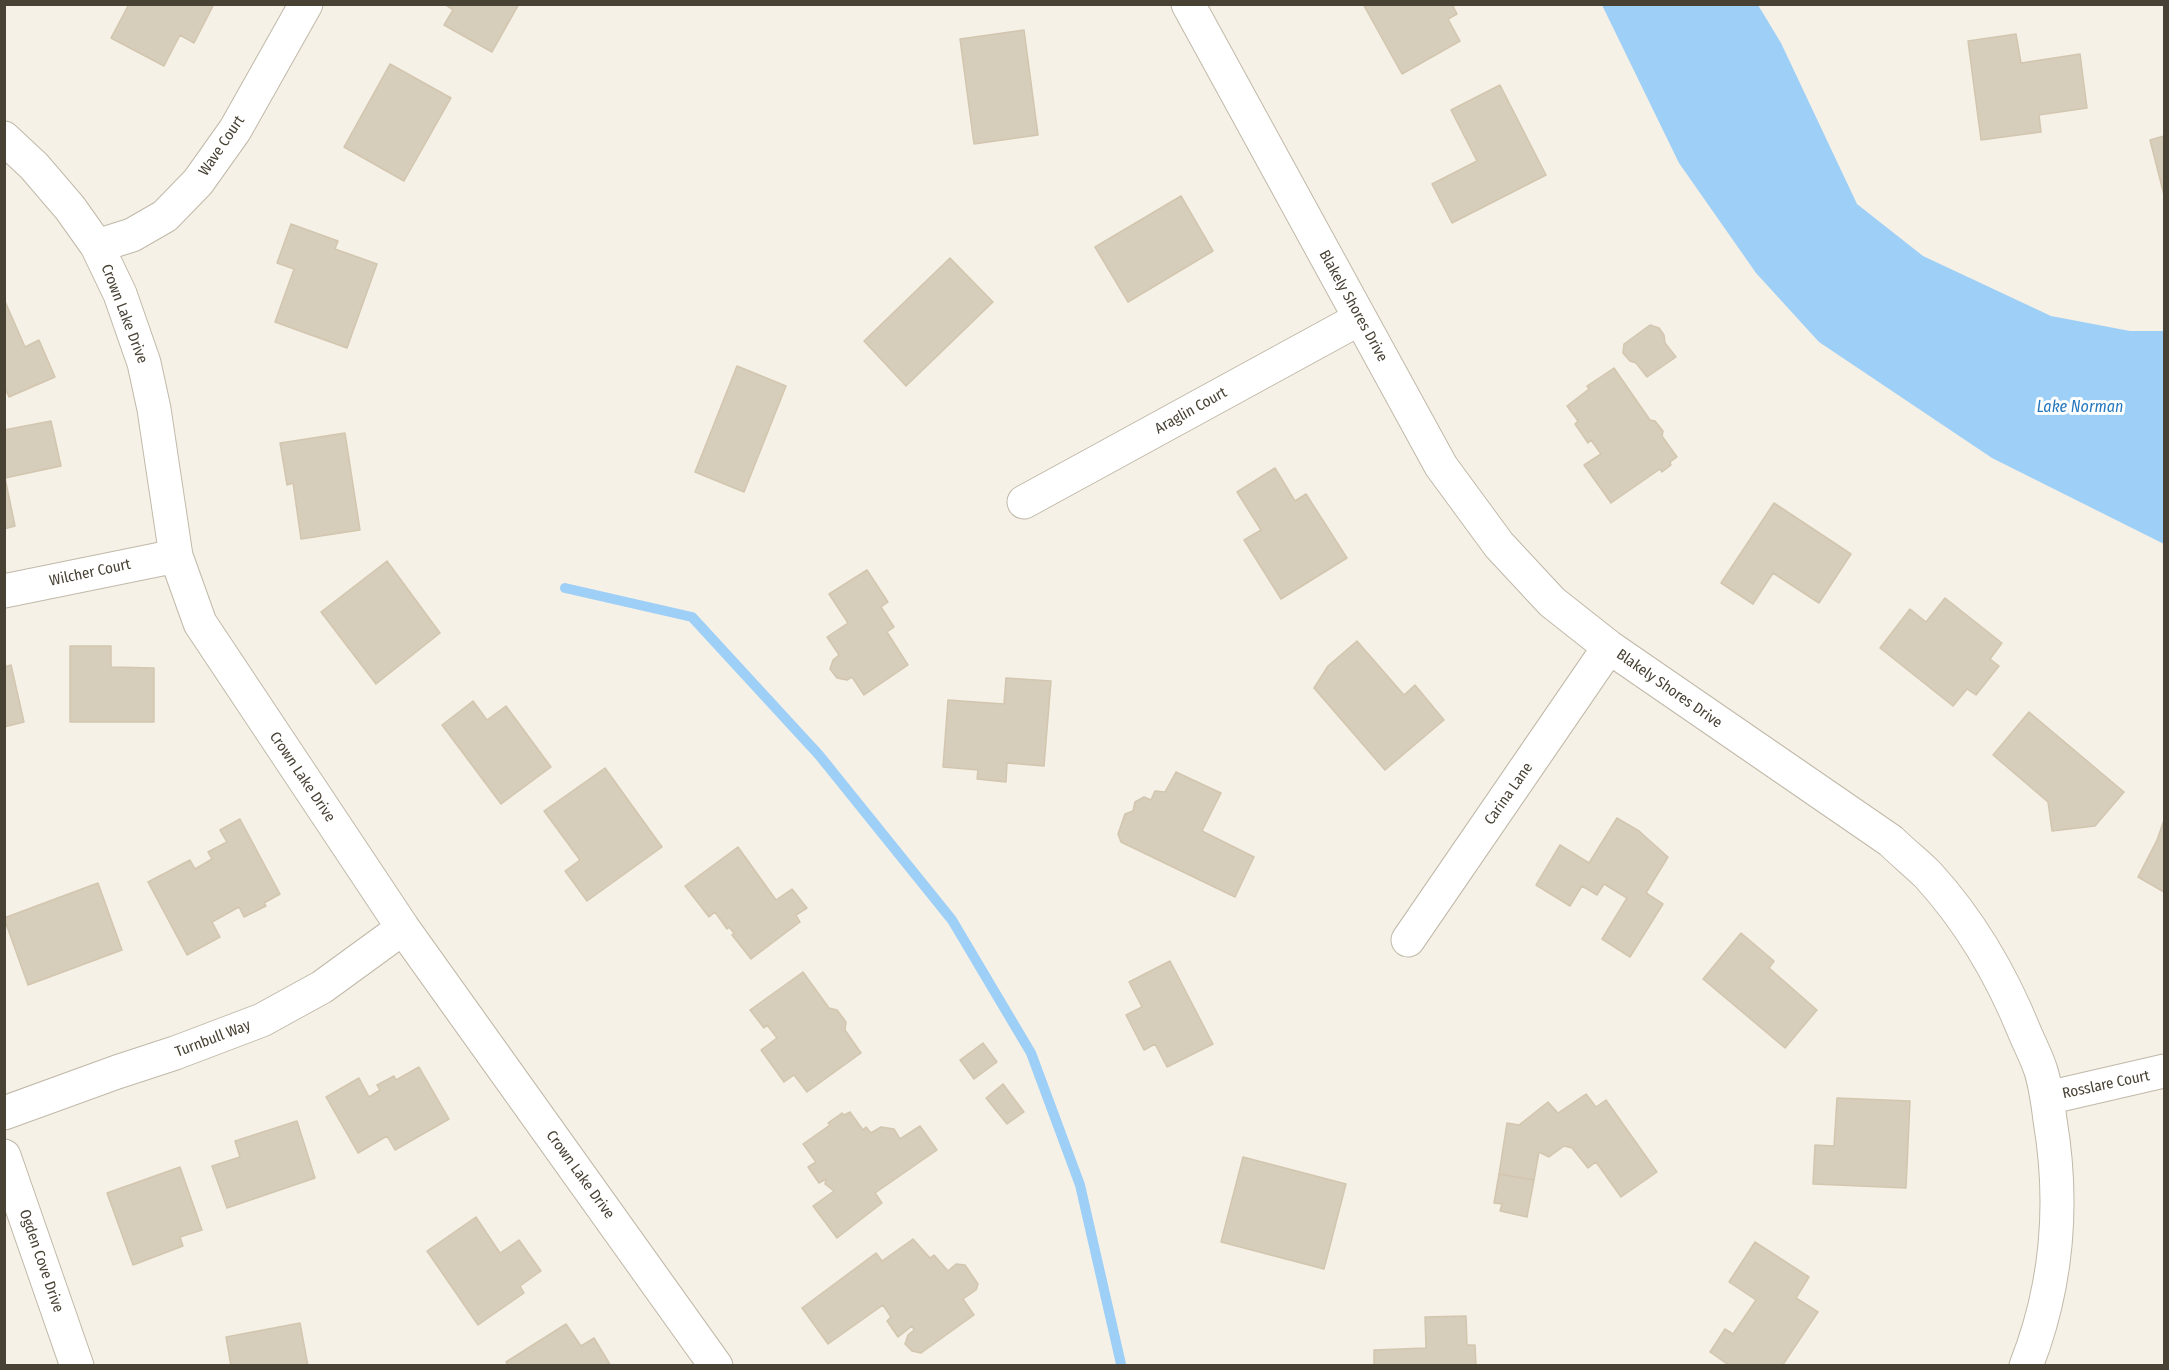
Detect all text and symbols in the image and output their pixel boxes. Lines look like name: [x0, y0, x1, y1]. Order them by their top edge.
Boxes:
street label: Wave Court: [195, 113, 249, 179]
street label: Blakely Shores Drive: [1315, 247, 1391, 365]
street label: Crown Lake Drive: [97, 262, 151, 366]
street label: Araglin Court: [1152, 384, 1230, 438]
water label: Lake Norman: [2037, 398, 2123, 418]
street label: Wilcher Court: [48, 556, 132, 590]
street label: Blakely Shores Drive: [1613, 646, 1725, 732]
street label: Crown Lake Drive: [265, 729, 339, 825]
street label: Carina Lane: [1481, 759, 1537, 829]
street label: Turnbull Way: [173, 1016, 253, 1062]
street label: Rosslare Court: [2061, 1067, 2151, 1103]
street label: Crown Lake Drive: [542, 1127, 618, 1223]
street label: Ogden Cove Drive: [15, 1207, 67, 1315]

